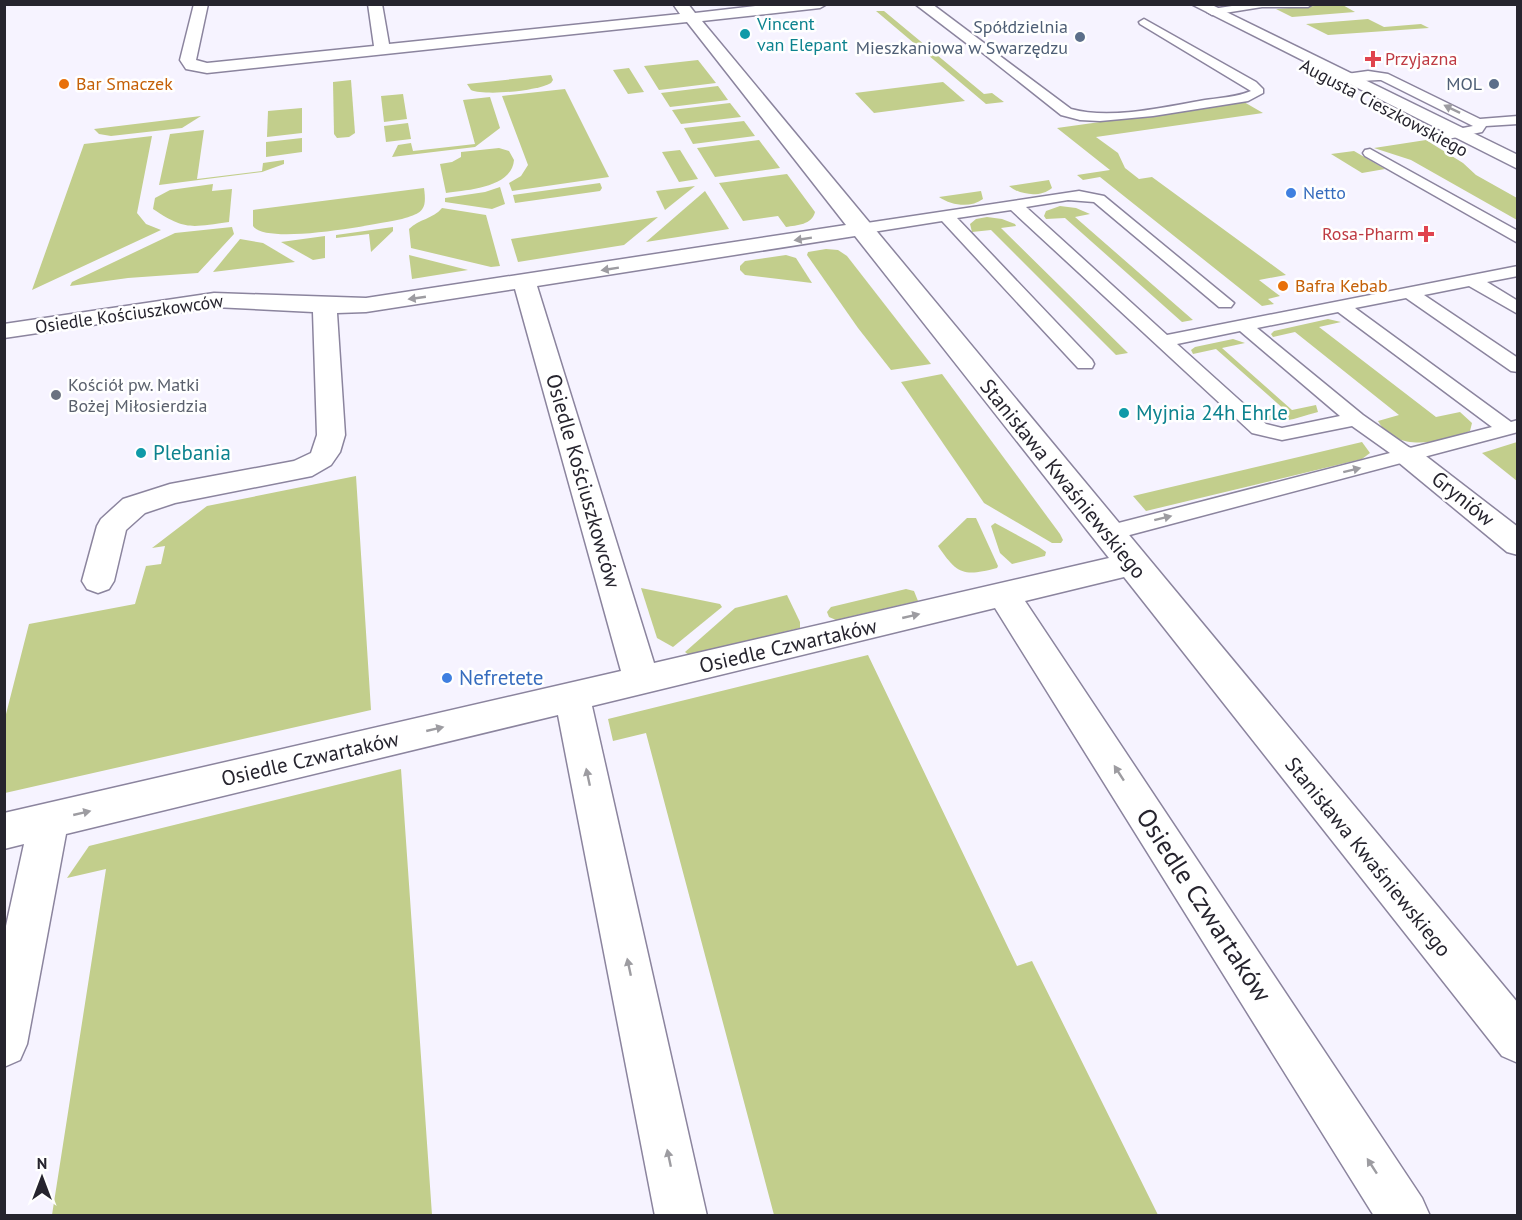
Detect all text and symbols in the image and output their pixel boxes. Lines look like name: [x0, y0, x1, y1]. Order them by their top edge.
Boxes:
place label: Vincent van Elepant: [756, 12, 848, 56]
place label: Spółdzielnia Mieszkaniowa w Swarzędzu: [856, 15, 1068, 59]
marker: Vincent van Elepant: [738, 27, 752, 41]
marker: Spółdzielnia Mieszkaniowa w Swarzędzu: [1073, 30, 1087, 44]
place label: Przyjazna: [1385, 47, 1457, 70]
marker: Przyjazna: [1366, 52, 1380, 66]
street label: Augusta Cieszkowskiego: [1296, 53, 1472, 162]
place label: Bar Smaczek: [76, 72, 173, 95]
place label: MOL: [1446, 72, 1482, 95]
marker: Bar Smaczek: [57, 77, 71, 91]
marker: MOL: [1487, 77, 1501, 91]
one-way arrow: [1443, 104, 1461, 114]
place label: Netto: [1303, 181, 1346, 204]
marker: Netto: [1284, 186, 1298, 200]
place label: Rosa-Pharm: [1322, 222, 1414, 245]
marker: Rosa-Pharm: [1419, 227, 1433, 241]
one-way arrow: [793, 234, 812, 243]
one-way arrow: [600, 264, 619, 273]
place label: Bafra Kebab: [1295, 274, 1388, 297]
marker: Bafra Kebab: [1276, 279, 1290, 293]
street label: Osiedle Kościuszkowców: [33, 289, 225, 338]
one-way arrow: [408, 294, 427, 303]
street label: Osiedle Kościuszkowców: [540, 371, 627, 591]
place label: Kościół pw. Matki Bożej Miłosierdzia: [68, 373, 208, 417]
street label: Stanisława Kwaśniewskiego: [974, 373, 1152, 584]
marker: Kościół pw. Matki Bożej Miłosierdzia: [49, 388, 63, 402]
place label: Myjnia 24h Ehrle: [1136, 399, 1288, 426]
marker: Myjnia 24h Ehrle: [1117, 406, 1131, 420]
place label: Plebania: [153, 439, 231, 466]
marker: Plebania: [134, 446, 148, 460]
one-way arrow: [1343, 465, 1361, 474]
street label: Gryniów: [1426, 465, 1501, 533]
one-way arrow: [1154, 513, 1172, 523]
one-way arrow: [902, 611, 920, 621]
street label: Osiedle Czwartaków: [696, 612, 880, 679]
place label: Nefretete: [459, 664, 543, 691]
marker: Nefretete: [440, 671, 454, 685]
one-way arrow: [426, 724, 444, 734]
street label: Osiedle Czwartaków: [218, 725, 402, 792]
street label: Stanisława Kwaśniewskiego: [1279, 751, 1457, 962]
one-way arrow: [1113, 765, 1124, 781]
one-way arrow: [583, 767, 593, 786]
street label: Osiedle Czwartaków: [1129, 801, 1279, 1008]
one-way arrow: [73, 808, 91, 818]
one-way arrow: [624, 958, 633, 977]
north arrow: [12, 1148, 72, 1208]
one-way arrow: [664, 1149, 673, 1168]
text: N: [37, 1153, 47, 1173]
one-way arrow: [1367, 1158, 1378, 1174]

